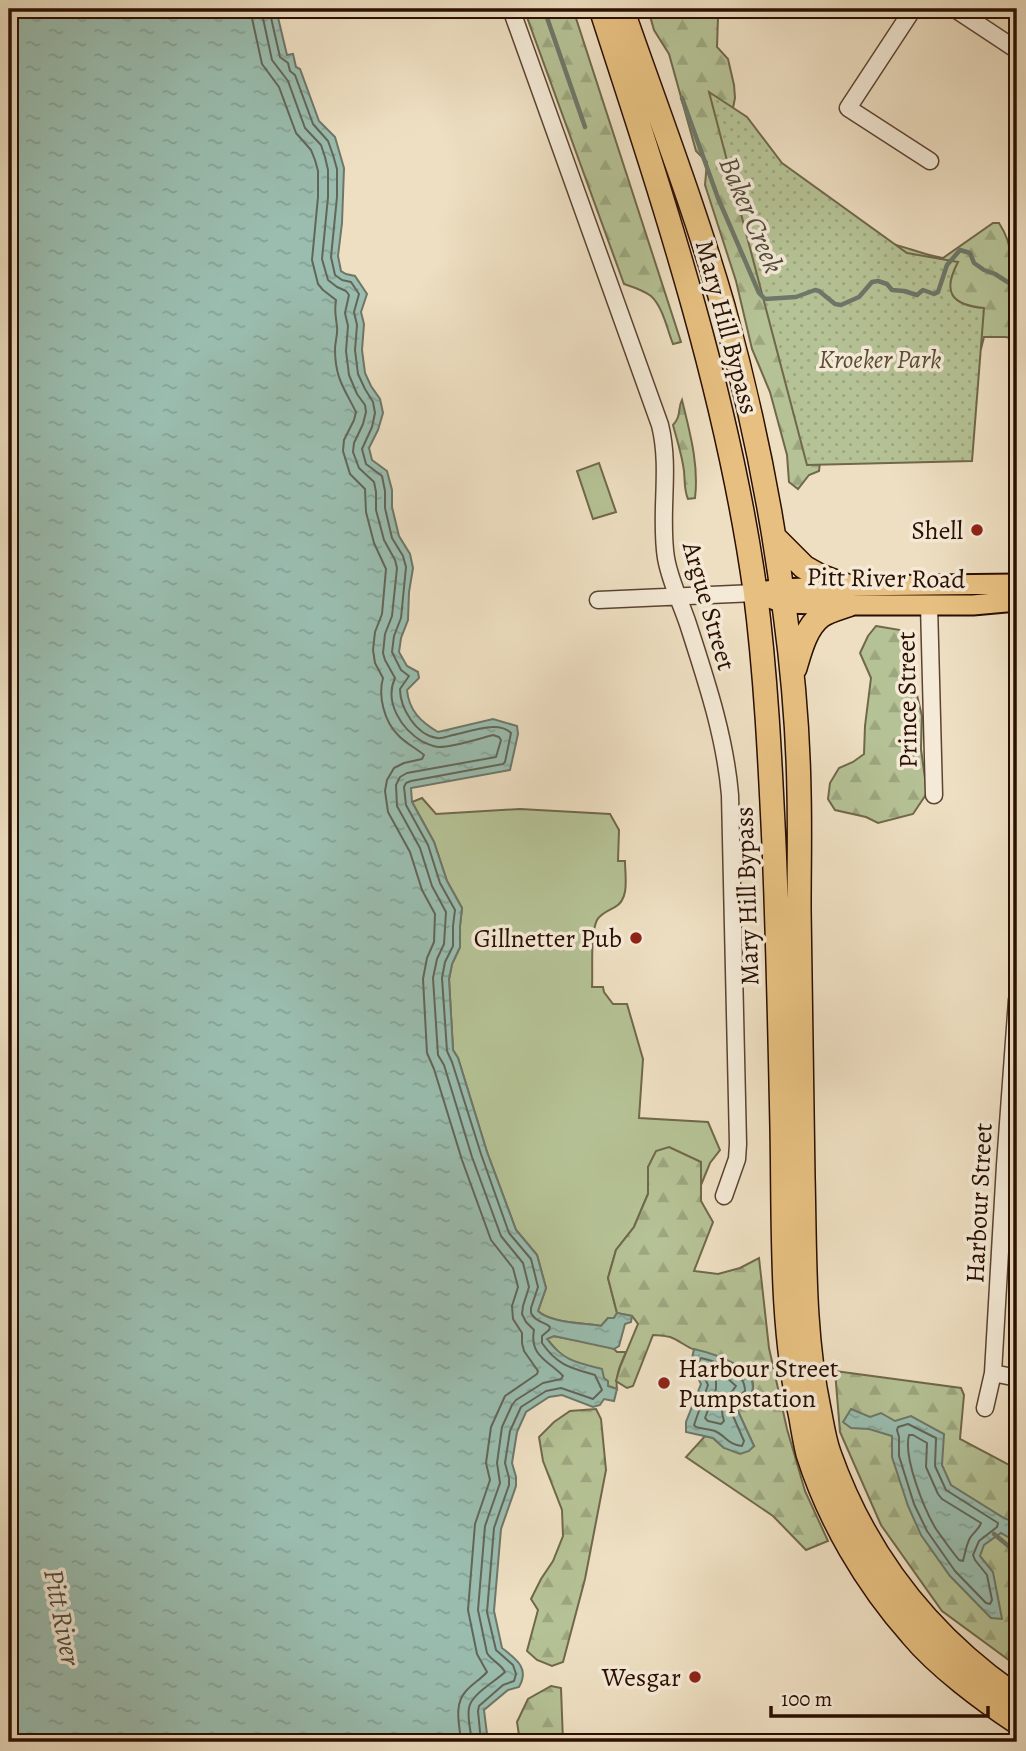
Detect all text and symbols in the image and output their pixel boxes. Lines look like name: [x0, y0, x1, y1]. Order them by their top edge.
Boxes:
water label: Baker Creek: [709, 151, 793, 279]
street label: Mary Hill Bypass: [687, 236, 767, 418]
park label: Kroeker Park: [818, 342, 942, 377]
place label: Shell: [911, 513, 963, 548]
marker: Shell: [969, 522, 985, 538]
street label: Argue Street: [674, 537, 744, 675]
street label: Pitt River Road: [806, 559, 966, 597]
street label: Prince Street: [888, 631, 926, 769]
street label: Mary Hill Bypass: [726, 806, 768, 986]
place label: Gillnetter Pub: [474, 921, 622, 956]
marker: Gillnetter Pub: [628, 930, 644, 946]
street label: Harbour Street: [957, 1122, 1001, 1284]
place label: Harbour Street Pumpstation: [678, 1351, 839, 1416]
marker: Harbour Street Pumpstation: [656, 1375, 672, 1391]
water label: Pitt River: [34, 1566, 90, 1670]
place label: Wesgar: [601, 1660, 681, 1695]
marker: Wesgar: [687, 1669, 703, 1685]
scale bar: [771, 1674, 988, 1718]
text: 100 m: [781, 1685, 832, 1713]

